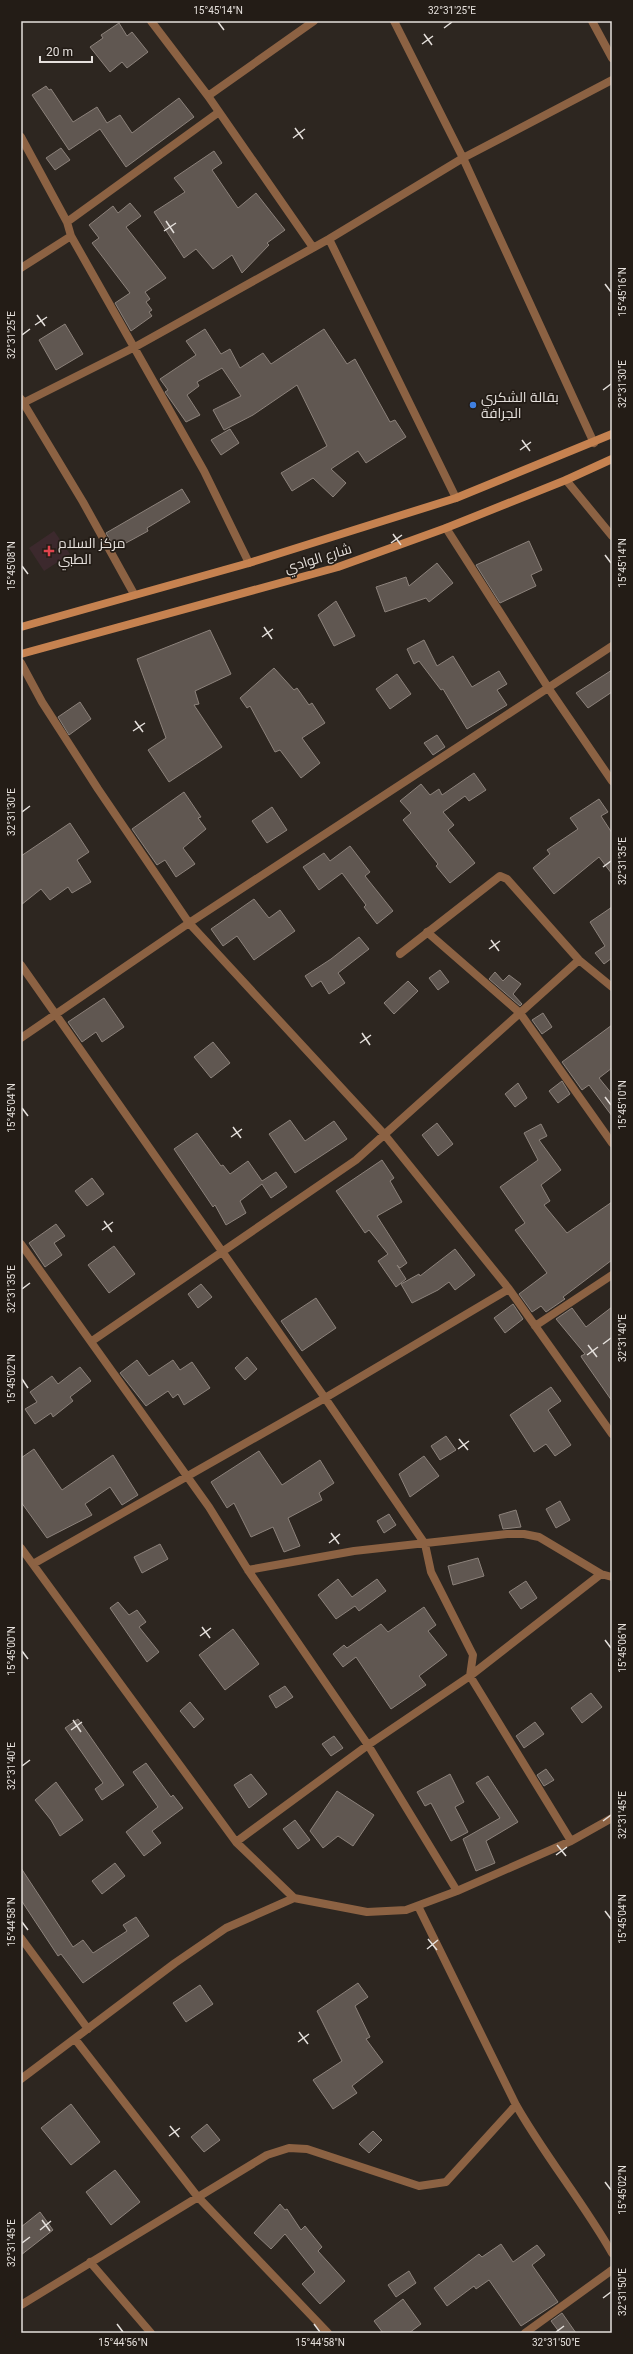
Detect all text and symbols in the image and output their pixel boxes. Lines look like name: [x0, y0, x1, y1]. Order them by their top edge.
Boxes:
text: 15°45'14"N: [193, 5, 243, 16]
text: 32°31'25"E: [428, 5, 476, 16]
scale bar: [40, 38, 92, 64]
text: 20 m: [46, 45, 73, 59]
text: 15°45'16"N: [617, 267, 628, 317]
text: 32°31'25"E: [6, 311, 17, 359]
text: 32°31'30"E: [617, 360, 628, 408]
place label: بقالة الشكري الجرافة: [481, 389, 559, 421]
marker: بقالة الشكري الجرافة: [468, 400, 478, 410]
place label: مركز السلام الطبي: [58, 535, 125, 571]
text: 15°45'14"N: [617, 538, 628, 588]
street label: شارع الوادي: [282, 540, 355, 580]
text: 15°45'08"N: [6, 541, 17, 591]
marker: مركز السلام الطبي: [43, 545, 55, 557]
text: 32°31'30"E: [6, 788, 17, 836]
text: 32°31'35"E: [617, 837, 628, 885]
text: 15°45'10"N: [617, 1080, 628, 1130]
text: 15°45'04"N: [6, 1083, 17, 1133]
text: 32°31'35"E: [6, 1265, 17, 1313]
text: 32°31'40"E: [617, 1314, 628, 1362]
text: 15°45'02"N: [6, 1354, 17, 1404]
text: 15°45'06"N: [617, 1623, 628, 1673]
text: 15°45'00"N: [6, 1626, 17, 1676]
text: 32°31'40"E: [6, 1742, 17, 1790]
text: 32°31'45"E: [617, 1791, 628, 1839]
text: 15°45'04"N: [617, 1894, 628, 1944]
text: 15°44'58"N: [6, 1897, 17, 1947]
text: 15°45'02"N: [617, 2165, 628, 2215]
text: 32°31'45"E: [6, 2219, 17, 2267]
text: 32°31'50"E: [617, 2268, 628, 2316]
text: 15°44'56"N: [98, 2337, 148, 2348]
text: 15°44'58"N: [295, 2337, 345, 2348]
text: 32°31'50"E: [532, 2337, 580, 2348]

